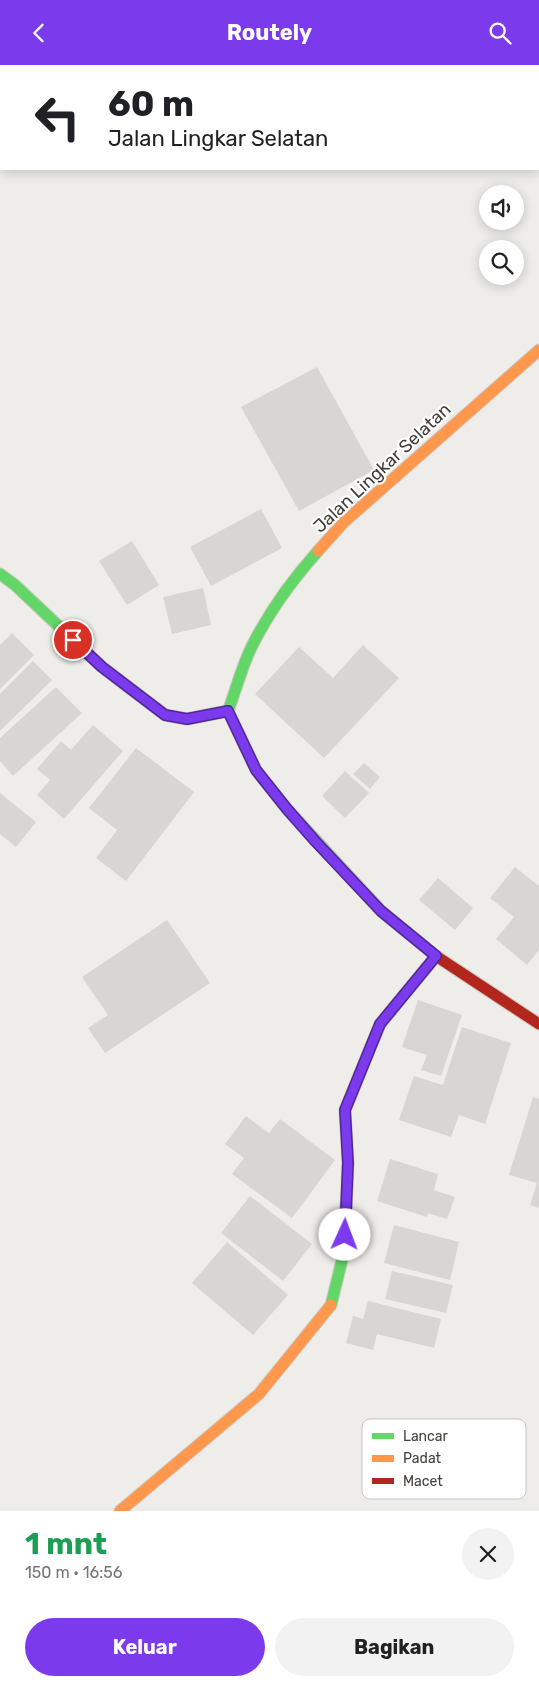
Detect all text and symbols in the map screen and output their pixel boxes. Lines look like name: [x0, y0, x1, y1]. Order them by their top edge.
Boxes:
icon: back: [25, 19, 53, 47]
text: Routely: [227, 19, 312, 46]
icon: search: [486, 19, 514, 47]
text: 60 m: [108, 83, 194, 125]
icon: left: [25, 85, 90, 150]
text: Jalan Lingkar Selatan: [108, 125, 328, 152]
map controls: [479, 185, 524, 285]
button: sound: [479, 185, 524, 230]
button: search: [479, 240, 524, 285]
street label: Jalan Lingkar Selatan: [309, 398, 455, 538]
pin: [52, 619, 94, 661]
icon: arrive: [59, 626, 87, 654]
position arrow: [318, 1208, 370, 1260]
legend: [362, 1419, 526, 1499]
text: Lancar: [403, 1428, 449, 1445]
text: Padat: [403, 1450, 442, 1467]
text: Macet: [403, 1473, 443, 1490]
text: 1 mnt: [25, 1526, 107, 1562]
button: close: [462, 1528, 514, 1580]
text: 150 m · 16:56: [25, 1563, 123, 1582]
button: Keluar: [25, 1618, 265, 1676]
button: Bagikan: [275, 1618, 514, 1676]

